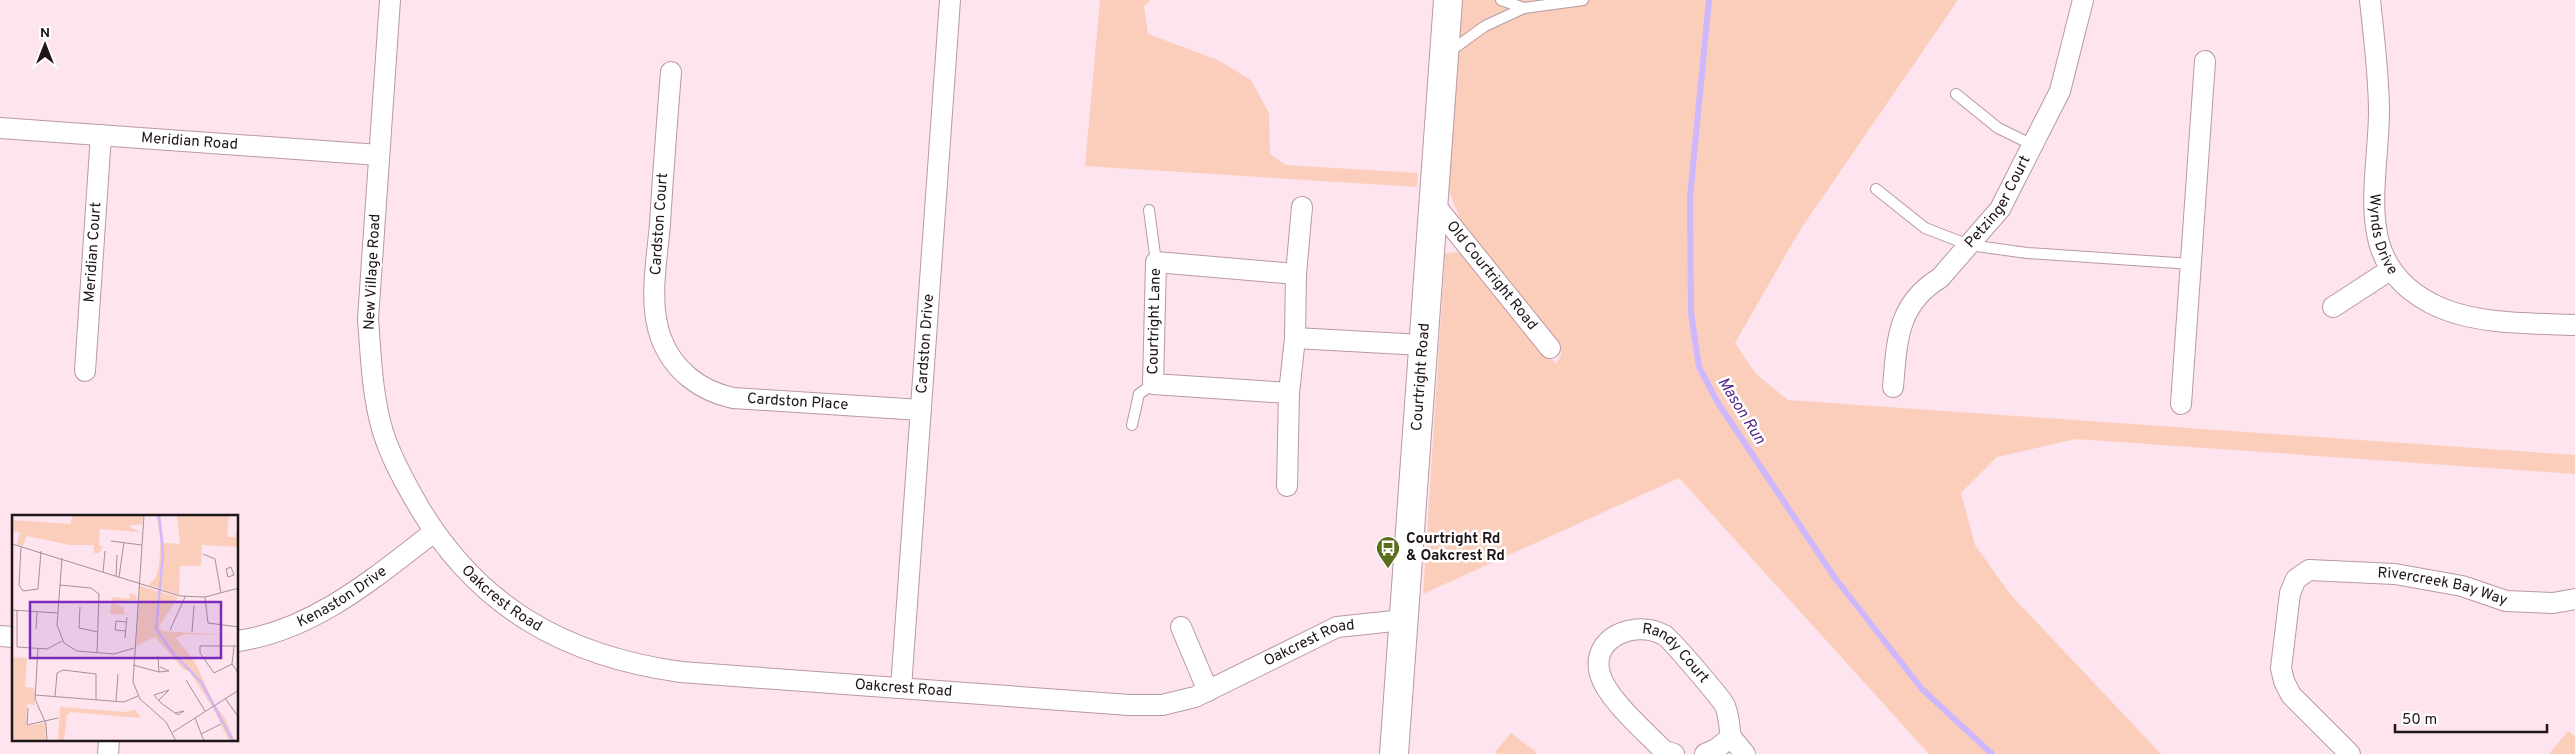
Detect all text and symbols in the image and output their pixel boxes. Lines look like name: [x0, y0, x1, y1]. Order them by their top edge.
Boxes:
north arrow: [20, 20, 70, 70]
text: N: [40, 25, 50, 42]
street label: Meridian Road: [140, 129, 239, 154]
street label: Petzinger Court: [1961, 152, 2035, 252]
street label: Cardston Court: [647, 172, 673, 276]
street label: Wynds Drive: [2365, 194, 2402, 279]
street label: Meridian Court: [80, 201, 106, 303]
street label: New Village Road: [360, 213, 386, 331]
street label: Old Courtright Road: [1442, 217, 1541, 334]
street label: Courtright Lane: [1144, 268, 1165, 375]
street label: Cardston Drive: [912, 293, 939, 394]
street label: Courtright Road: [1408, 322, 1434, 432]
water label: Mason Run: [1713, 374, 1770, 448]
street label: Cardston Place: [746, 389, 849, 415]
inset map: [12, 515, 239, 742]
place label: Courtright Rd & Oakcrest Rd: [1406, 530, 1505, 566]
bus stop icon: Courtright Rd & Oakcrest Rd: [1375, 535, 1401, 569]
street label: Oakcrest Road: [457, 561, 545, 636]
street label: Kenaston Drive: [294, 562, 391, 632]
street label: Rivercreek Bay Way: [2377, 564, 2510, 610]
street label: Oakcrest Road: [1261, 616, 1355, 671]
street label: Randy Court: [1641, 619, 1713, 687]
street label: Oakcrest Road: [854, 675, 953, 701]
scale bar: [2395, 702, 2548, 734]
text: 50 m: [2402, 711, 2437, 730]

